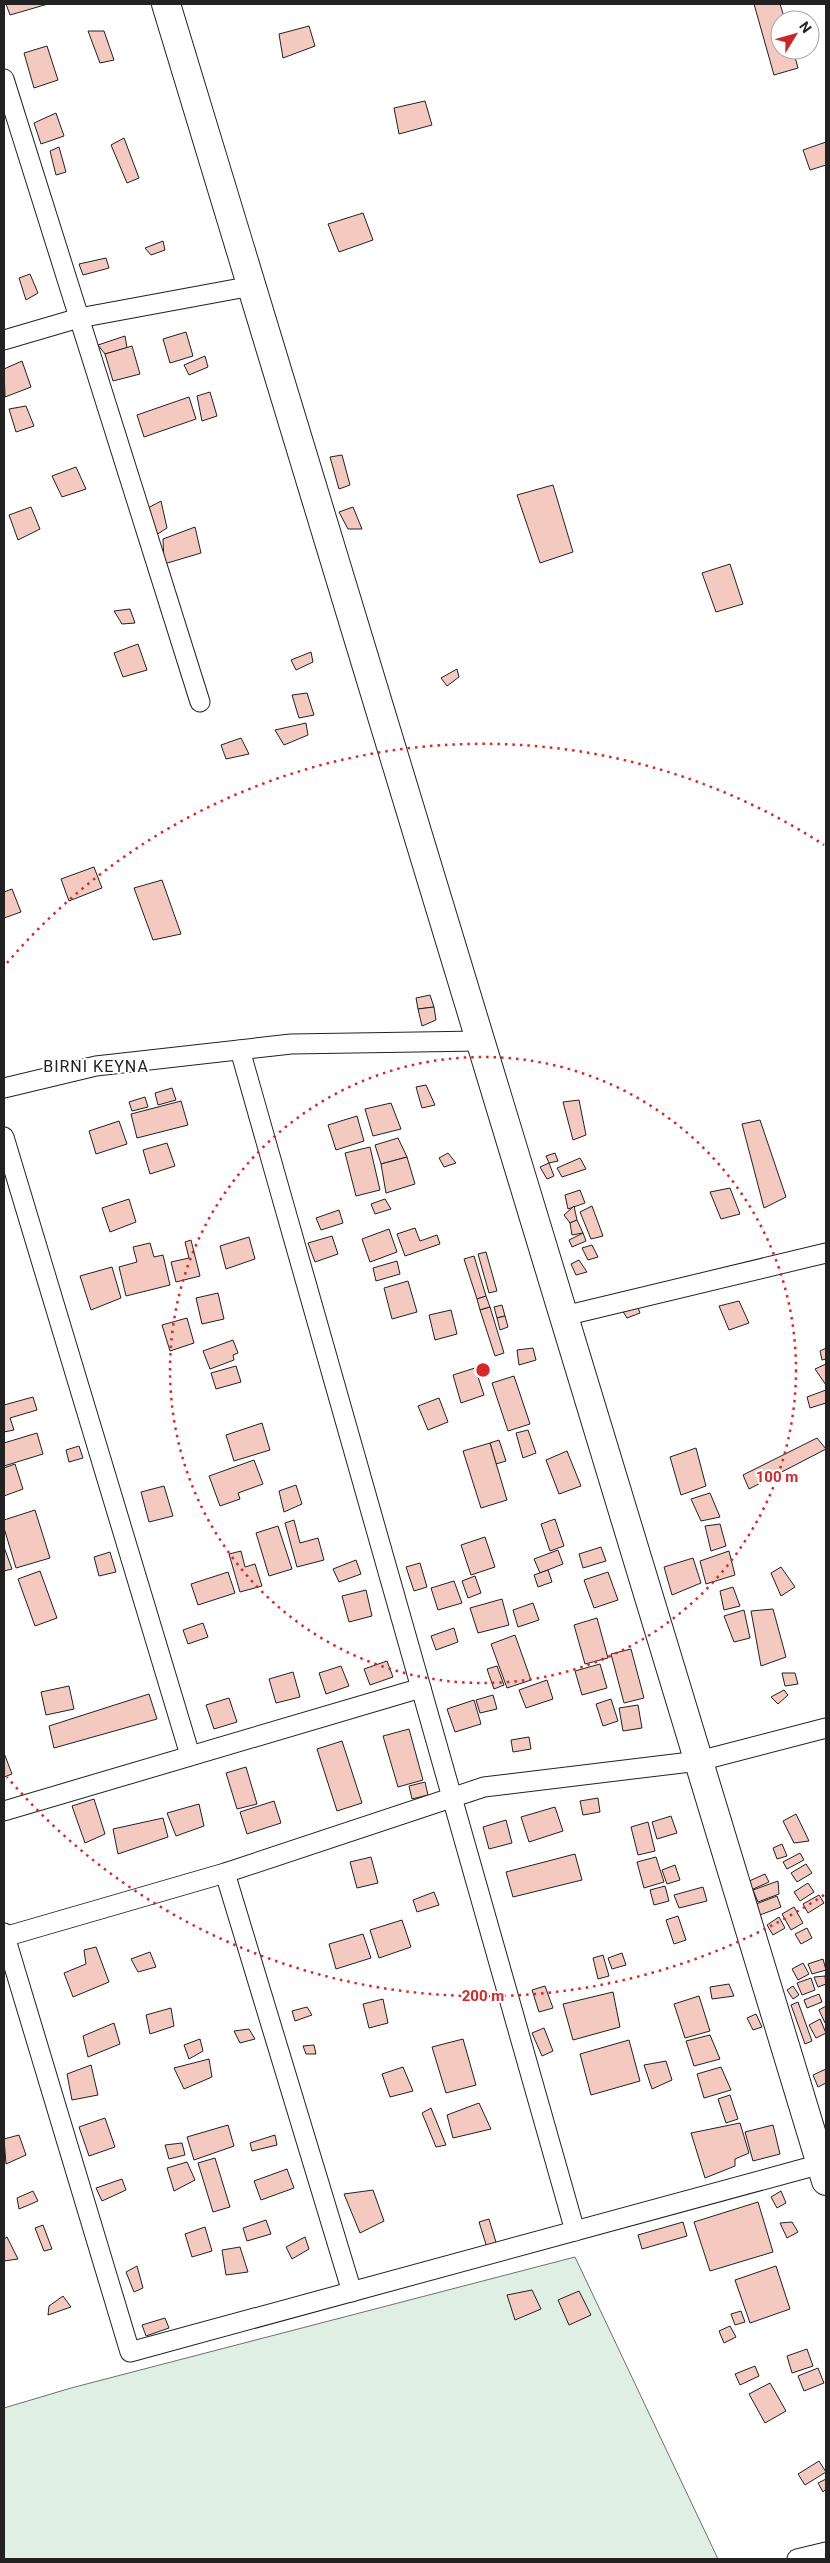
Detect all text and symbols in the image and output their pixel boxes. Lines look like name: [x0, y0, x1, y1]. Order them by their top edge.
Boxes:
north arrow: [770, 10, 820, 60]
text: N: [796, 18, 815, 36]
district label: BIRNI KEYNA: [43, 1057, 149, 1076]
centre of rings: [474, 1361, 492, 1379]
text: 100 m: [756, 1468, 798, 1486]
text: 200 m: [462, 1987, 504, 2005]

